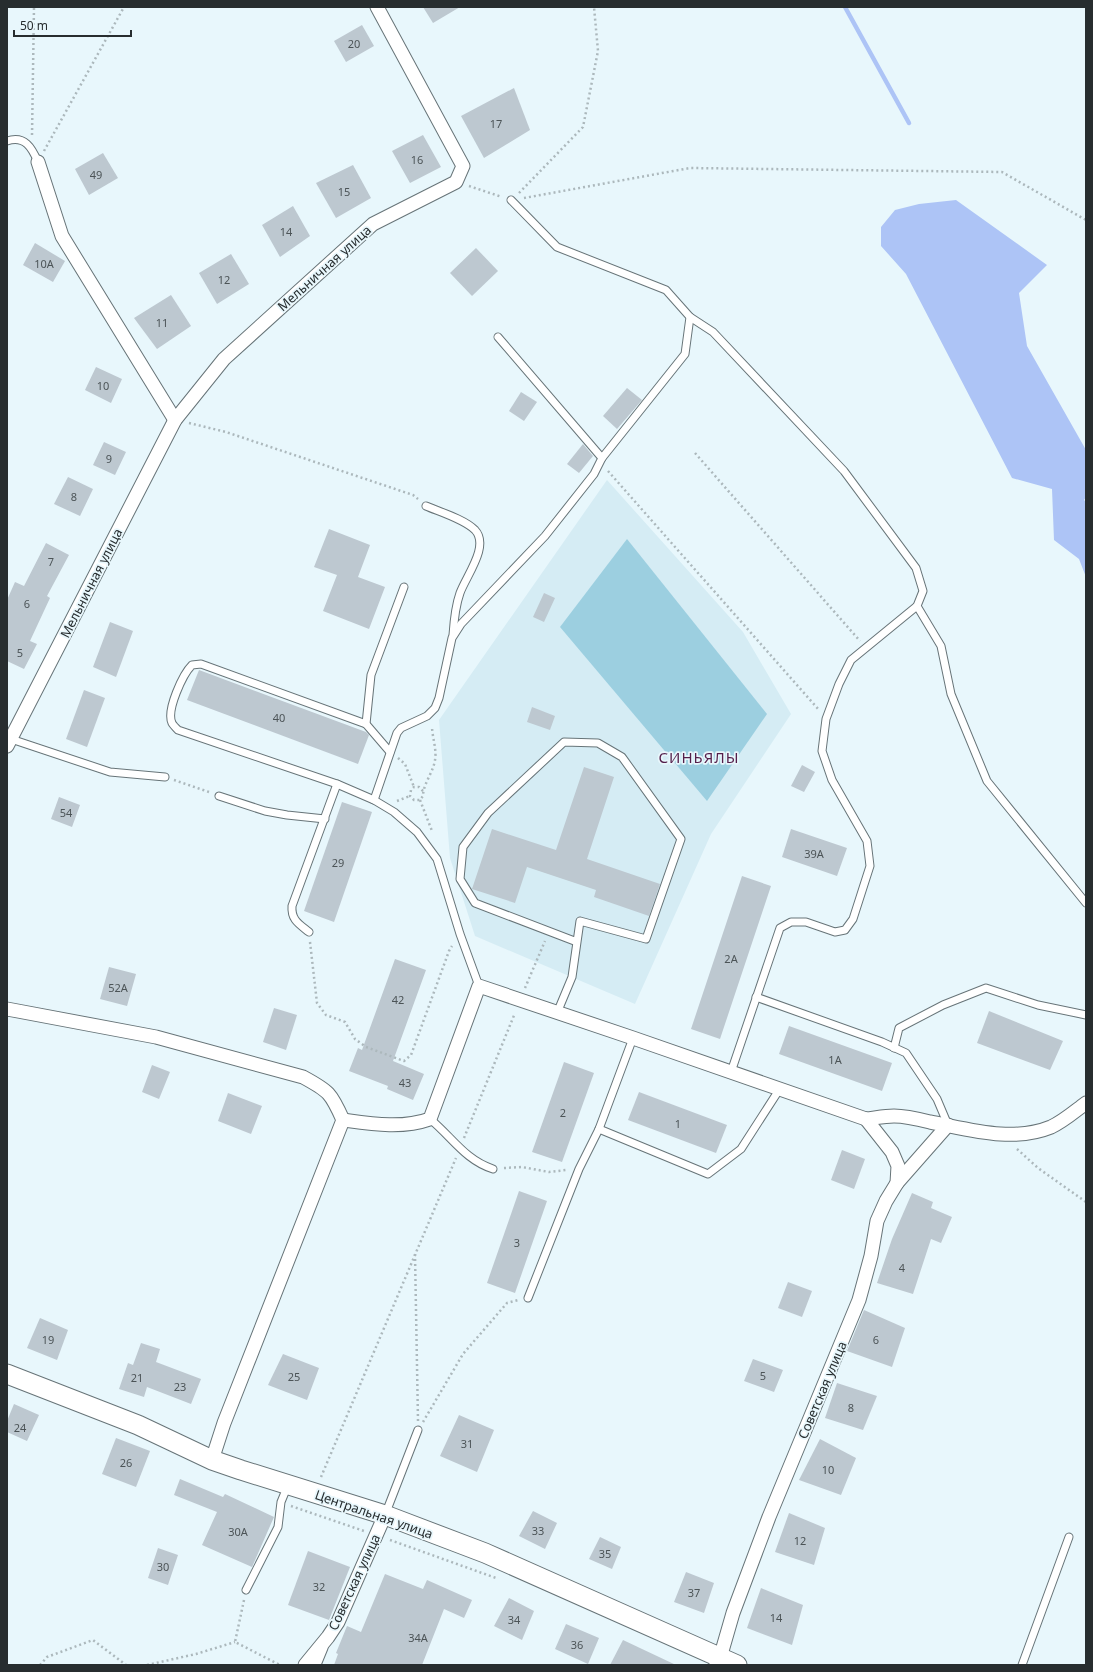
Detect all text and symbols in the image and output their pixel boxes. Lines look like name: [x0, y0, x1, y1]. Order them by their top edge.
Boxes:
scale bar: [14, 12, 131, 38]
text: 50 m: [20, 17, 48, 34]
house number: 20: [348, 36, 360, 51]
house number: 17: [490, 116, 502, 131]
house number: 16: [411, 152, 423, 167]
house number: 49: [90, 167, 102, 182]
house number: 15: [338, 184, 350, 199]
street label: Мельничная улица: [273, 221, 375, 315]
house number: 14: [280, 224, 293, 239]
house number: 10А: [34, 256, 55, 271]
house number: 12: [218, 272, 230, 287]
house number: 11: [156, 315, 168, 330]
house number: 10: [97, 378, 109, 393]
house number: 9: [106, 451, 112, 466]
house number: 8: [71, 489, 77, 504]
street label: Мельничная улица: [56, 525, 126, 641]
house number: 7: [48, 554, 54, 569]
house number: 6: [24, 596, 30, 611]
house number: 5: [17, 645, 23, 660]
house number: 40: [273, 710, 285, 725]
district label: СИНЬЯЛЫ: [659, 747, 739, 767]
house number: 54: [60, 805, 73, 820]
house number: 39А: [804, 846, 825, 861]
house number: 29: [332, 855, 344, 870]
house number: 2А: [724, 951, 739, 966]
house number: 52А: [108, 980, 129, 995]
house number: 42: [392, 992, 404, 1007]
house number: 1А: [828, 1052, 843, 1067]
house number: 43: [399, 1075, 411, 1090]
house number: 2: [560, 1105, 566, 1120]
house number: 1: [675, 1116, 681, 1131]
house number: 3: [514, 1235, 520, 1250]
house number: 4: [899, 1260, 906, 1275]
house number: 19: [42, 1332, 54, 1347]
house number: 6: [873, 1332, 879, 1347]
street label: Советская улица: [793, 1338, 851, 1442]
house number: 5: [760, 1368, 766, 1383]
house number: 25: [288, 1369, 300, 1384]
house number: 21: [131, 1370, 143, 1385]
house number: 23: [174, 1379, 186, 1394]
house number: 8: [848, 1400, 854, 1415]
house number: 24: [14, 1420, 27, 1435]
house number: 31: [461, 1436, 473, 1451]
house number: 26: [120, 1455, 132, 1470]
house number: 10: [822, 1462, 834, 1477]
street label: Центральная улица: [313, 1485, 435, 1543]
house number: 33: [532, 1523, 544, 1538]
house number: 30А: [228, 1524, 249, 1539]
street label: Советская улица: [324, 1531, 384, 1633]
house number: 12: [794, 1533, 806, 1548]
house number: 35: [599, 1546, 611, 1561]
house number: 30: [157, 1559, 169, 1574]
house number: 32: [313, 1579, 325, 1594]
house number: 37: [688, 1585, 700, 1600]
house number: 14: [770, 1610, 783, 1625]
house number: 34: [508, 1612, 521, 1627]
house number: 34А: [408, 1630, 429, 1645]
house number: 36: [571, 1637, 583, 1652]

